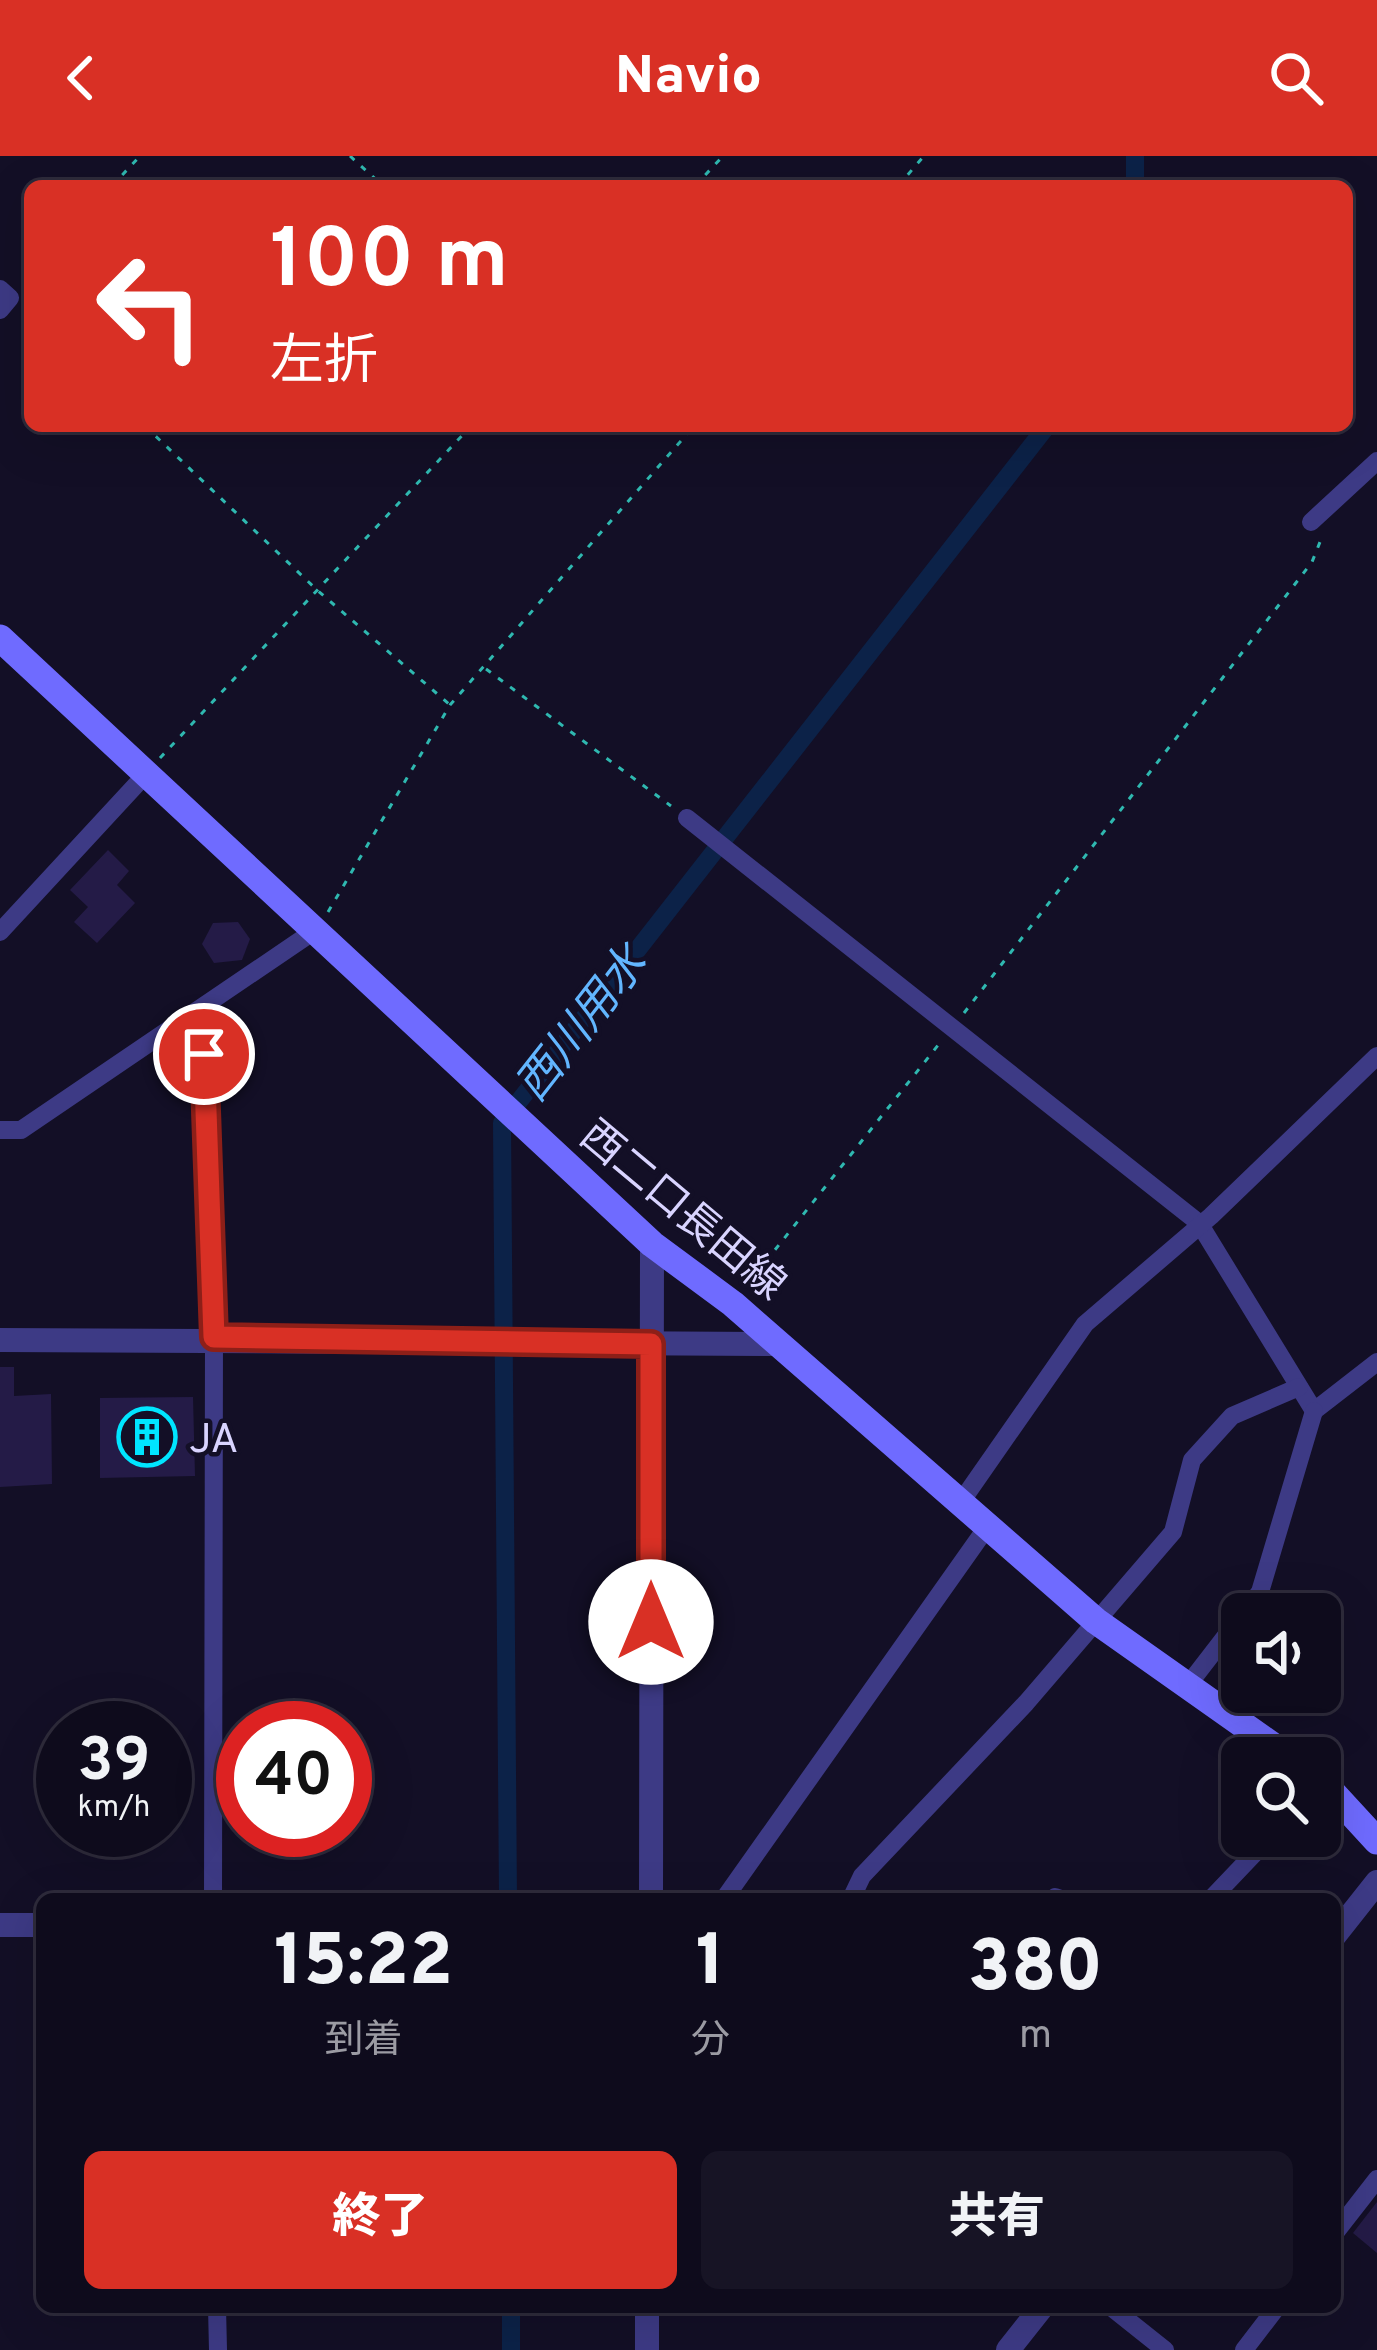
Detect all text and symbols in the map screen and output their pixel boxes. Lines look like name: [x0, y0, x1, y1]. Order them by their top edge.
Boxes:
text: Navio: [615, 44, 762, 113]
icon: back: [48, 45, 114, 111]
icon: search: [1263, 45, 1329, 111]
text: 100 m: [270, 211, 509, 317]
icon: left: [72, 228, 228, 384]
text: 左折: [270, 330, 378, 399]
water label: 西川用水: [506, 933, 664, 1114]
pin: [153, 1003, 255, 1105]
icon: arrive: [171, 1021, 237, 1087]
street label: 西二口長田線: [568, 1111, 795, 1314]
building icon: JA: [116, 1406, 178, 1468]
place label: JA: [189, 1415, 239, 1468]
position arrow: [588, 1559, 714, 1685]
map controls: [1221, 1593, 1341, 1857]
button: sound: [1221, 1593, 1341, 1713]
speed limit sign: 40: [216, 1701, 372, 1857]
text: 39: [78, 1726, 150, 1802]
button: search: [1221, 1737, 1341, 1857]
text: km/h: [78, 1790, 150, 1827]
text: 15:22: [274, 1919, 453, 2011]
text: 1: [696, 1919, 725, 2011]
text: 380: [968, 1925, 1103, 2017]
text: m: [1019, 2013, 1052, 2062]
text: 到着: [324, 2018, 402, 2067]
text: 分: [691, 2018, 730, 2067]
button: 終了: [84, 2151, 677, 2289]
button: 共有: [701, 2151, 1293, 2289]

